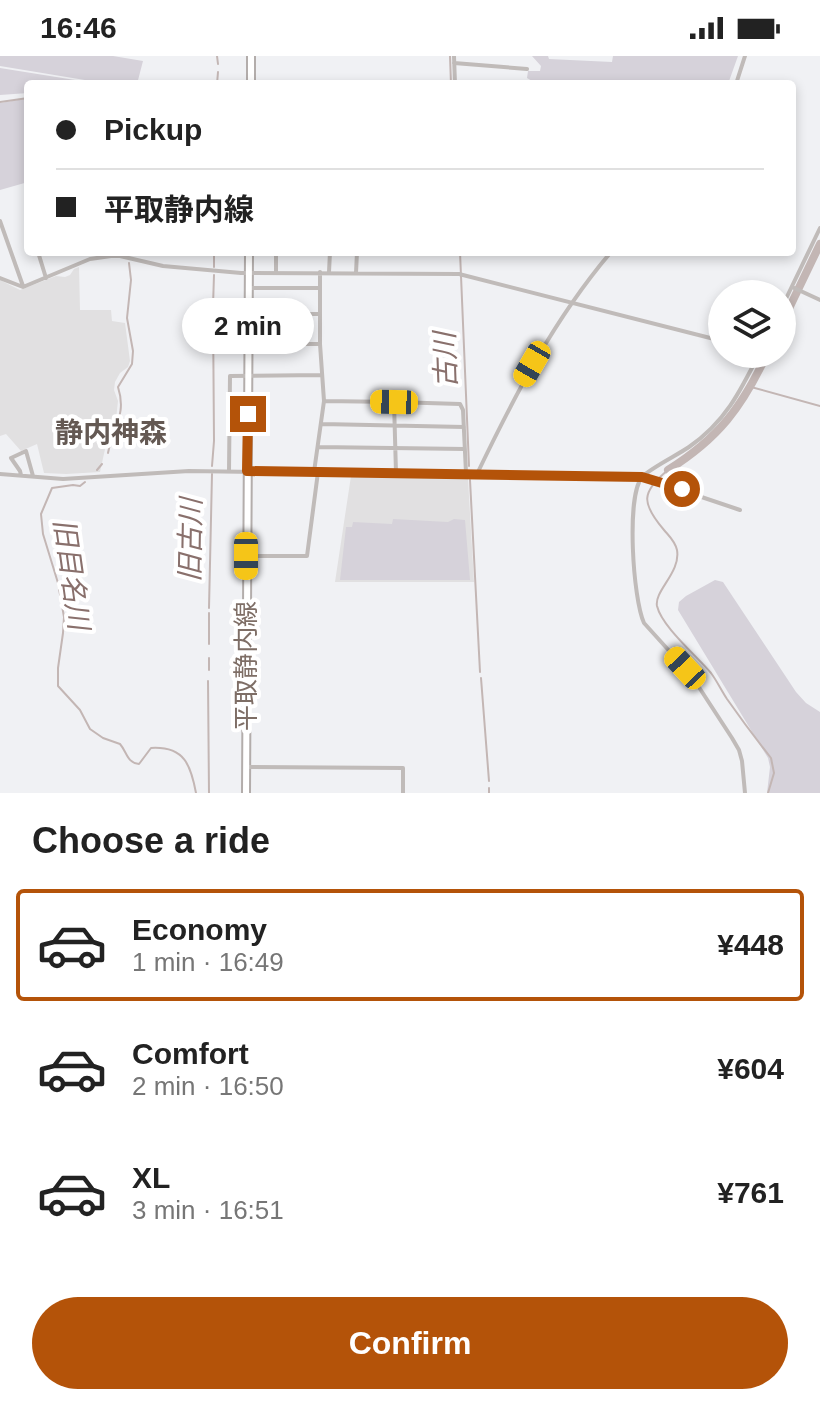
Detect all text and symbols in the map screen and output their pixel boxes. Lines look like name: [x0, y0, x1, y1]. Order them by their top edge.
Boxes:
text: 16:46: [40, 11, 117, 44]
text: Pickup: [104, 113, 202, 146]
text: 平取静内線: [104, 193, 254, 226]
map controls: [708, 280, 796, 368]
button: layers: [708, 280, 796, 368]
callout: 2 min: [182, 298, 314, 354]
text: 2 min: [214, 311, 282, 341]
water label: 古川: [429, 328, 462, 389]
car: [510, 337, 554, 391]
car: [370, 390, 418, 414]
route end: [230, 396, 266, 432]
district label: 静内神森: [55, 417, 167, 448]
route start: [664, 471, 700, 507]
water label: 旧古川: [174, 495, 207, 582]
water label: 旧目名川: [48, 516, 95, 635]
car: [234, 532, 258, 580]
street label: 平取静内線: [231, 601, 261, 731]
car: [660, 642, 710, 694]
text: Choose a ride: [32, 820, 270, 861]
icon: car: [36, 909, 108, 981]
text: Economy: [132, 913, 267, 946]
text: ¥448: [717, 928, 784, 961]
text: 1 min · 16:49: [132, 947, 284, 977]
icon: car: [36, 1033, 108, 1105]
text: Comfort: [132, 1037, 249, 1070]
text: ¥604: [717, 1052, 784, 1085]
text: 2 min · 16:50: [132, 1071, 284, 1101]
icon: car: [36, 1157, 108, 1229]
text: XL: [132, 1161, 170, 1194]
text: ¥761: [717, 1176, 784, 1209]
text: 3 min · 16:51: [132, 1195, 284, 1225]
button: Confirm: [32, 1297, 788, 1389]

